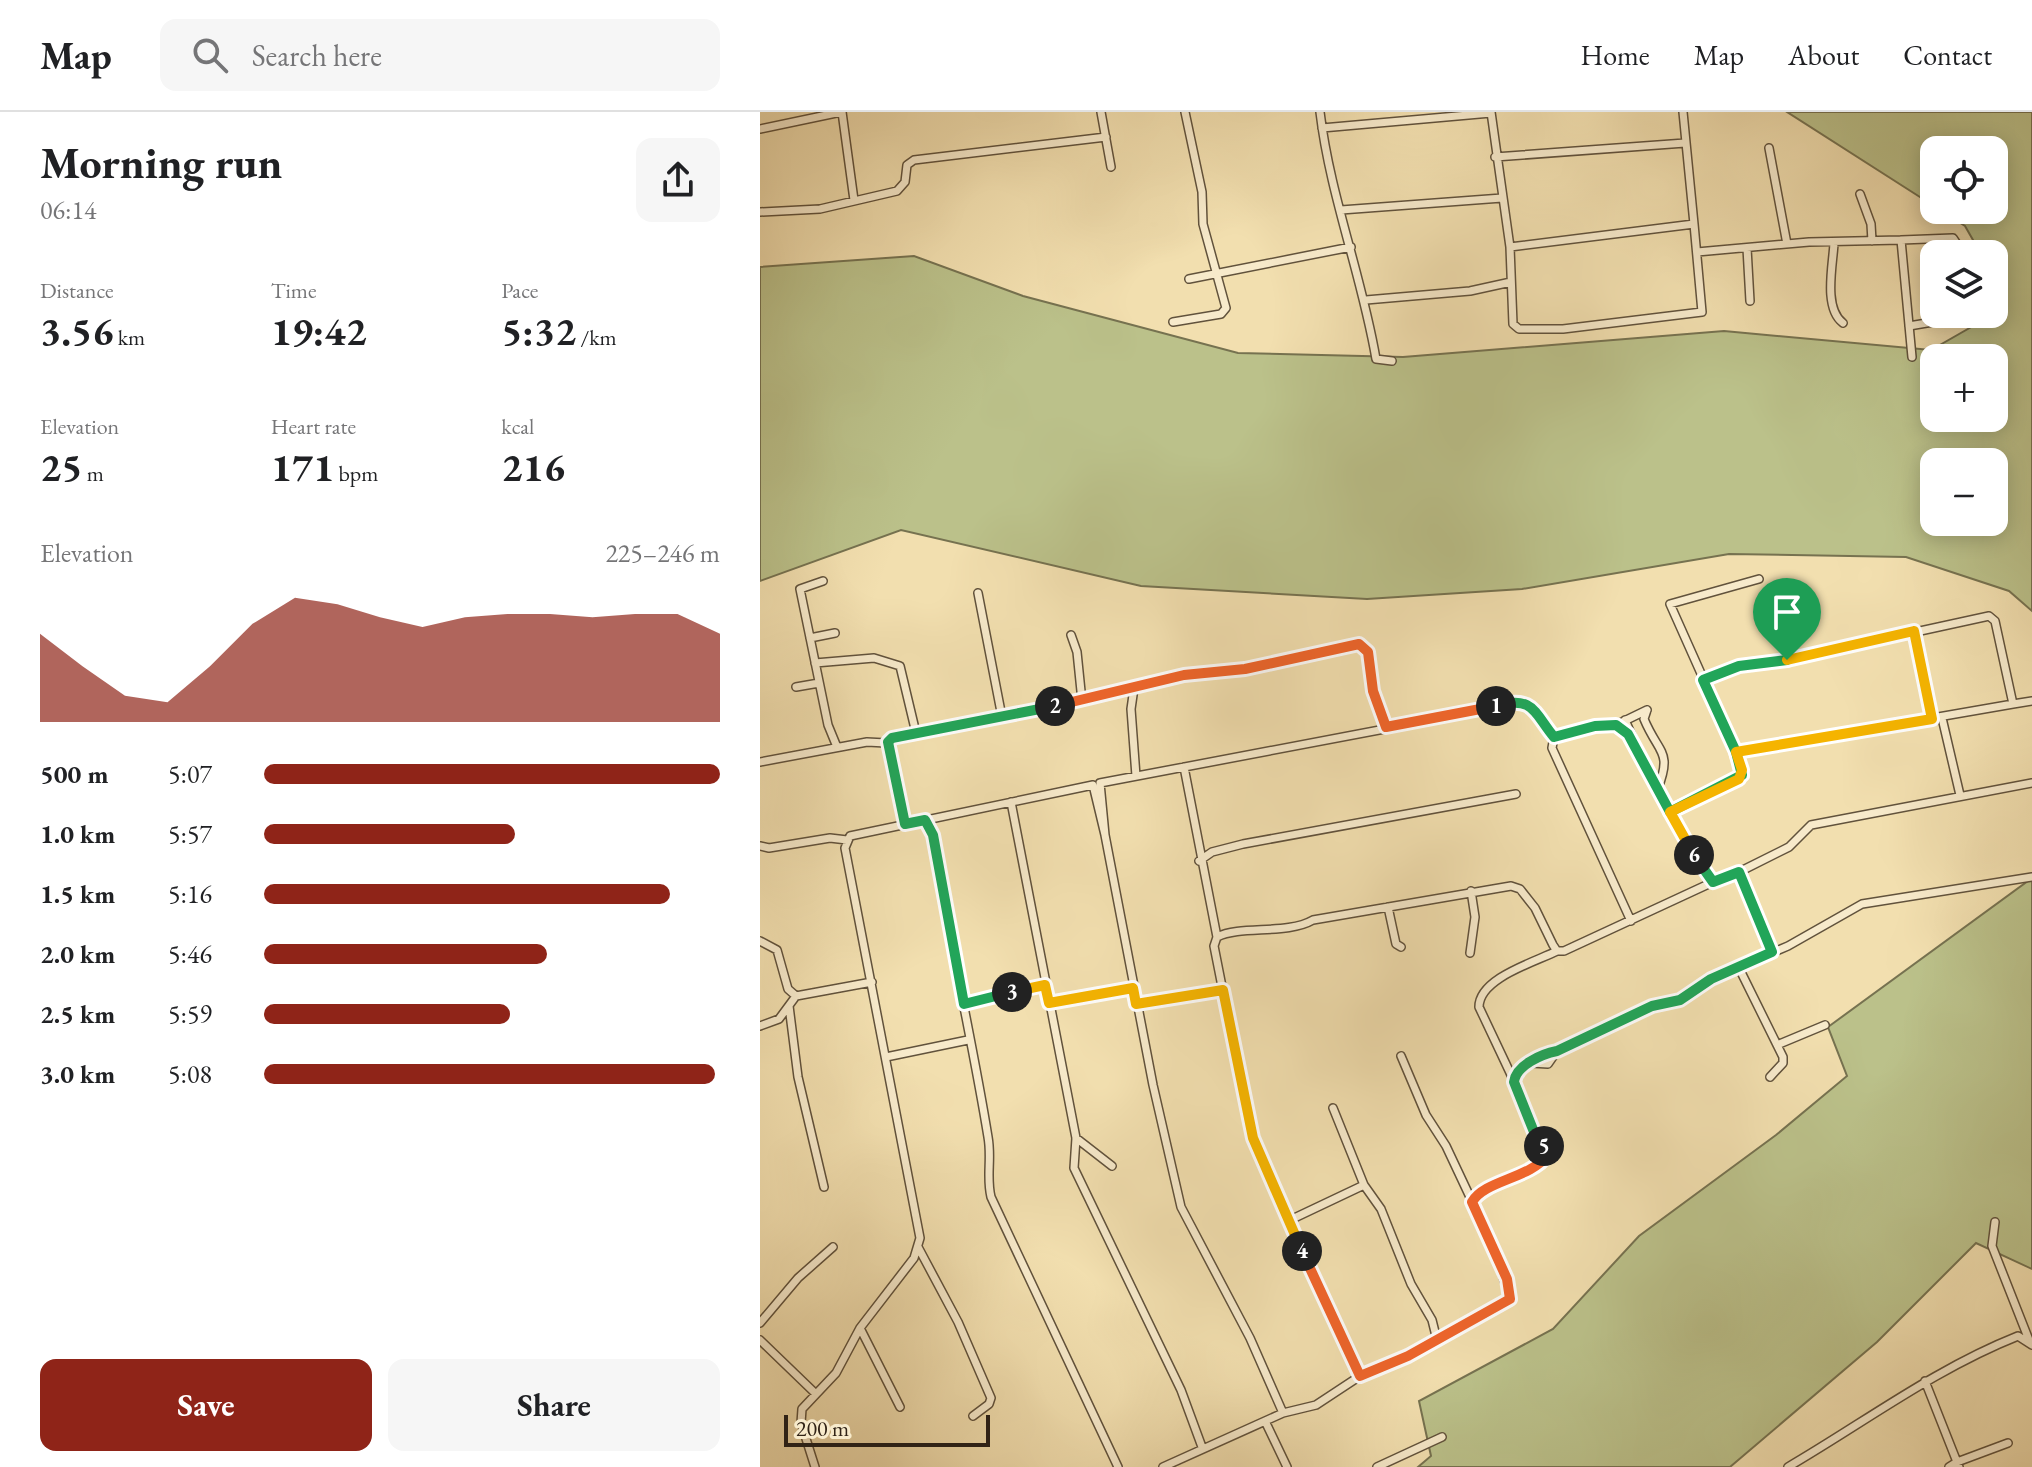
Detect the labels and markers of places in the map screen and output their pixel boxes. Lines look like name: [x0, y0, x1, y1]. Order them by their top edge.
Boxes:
pin: [1753, 578, 1821, 660]
pin: 2: [1035, 686, 1075, 726]
pin: 1: [1476, 686, 1516, 726]
pin: 6: [1674, 835, 1714, 875]
pin: 3: [992, 972, 1032, 1012]
pin: 5: [1524, 1126, 1564, 1166]
pin: 4: [1282, 1231, 1322, 1271]

